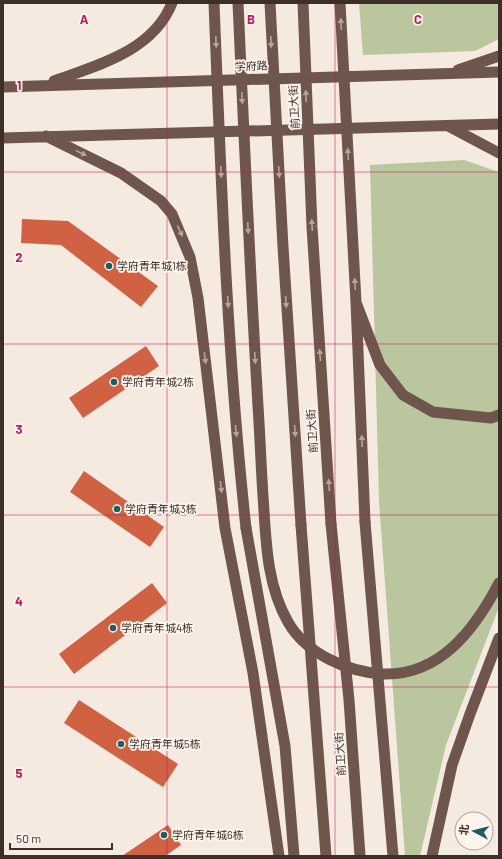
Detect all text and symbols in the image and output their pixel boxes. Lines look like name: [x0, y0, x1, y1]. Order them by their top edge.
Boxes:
text: A: [80, 11, 89, 27]
text: B: [247, 11, 255, 27]
text: C: [414, 11, 422, 27]
one-way arrow: [338, 18, 345, 30]
one-way arrow: [213, 36, 219, 49]
one-way arrow: [268, 36, 275, 48]
street label: 学府路: [234, 58, 268, 73]
text: 1: [17, 77, 21, 93]
street label: 前卫大街: [286, 85, 301, 129]
one-way arrow: [303, 89, 309, 102]
one-way arrow: [239, 92, 245, 105]
one-way arrow: [345, 148, 352, 160]
one-way arrow: [75, 150, 86, 156]
one-way arrow: [217, 166, 224, 178]
one-way arrow: [275, 166, 282, 178]
one-way arrow: [309, 219, 315, 232]
one-way arrow: [245, 222, 251, 235]
one-way arrow: [177, 226, 183, 237]
text: 2: [15, 249, 23, 265]
place label: 学府青年城1栋: [117, 259, 187, 272]
marker: 学府青年城1栋: [104, 261, 114, 271]
one-way arrow: [352, 278, 359, 290]
one-way arrow: [224, 296, 231, 308]
one-way arrow: [283, 296, 290, 308]
one-way arrow: [317, 349, 324, 361]
one-way arrow: [202, 352, 209, 364]
one-way arrow: [252, 352, 259, 364]
place label: 学府青年城2栋: [122, 375, 194, 388]
marker: 学府青年城2栋: [109, 377, 119, 387]
street label: 前卫大街: [303, 409, 320, 453]
text: 3: [15, 421, 23, 437]
one-way arrow: [233, 425, 239, 437]
one-way arrow: [292, 425, 298, 438]
one-way arrow: [359, 434, 365, 447]
one-way arrow: [325, 479, 332, 491]
one-way arrow: [217, 481, 224, 493]
place label: 学府青年城3栋: [125, 502, 197, 515]
marker: 学府青年城3栋: [112, 504, 122, 514]
text: 4: [15, 593, 23, 609]
place label: 学府青年城4栋: [121, 621, 193, 634]
marker: 学府青年城4栋: [108, 623, 118, 633]
street label: 前卫大街: [331, 732, 348, 776]
place label: 学府青年城5栋: [129, 737, 201, 750]
marker: 学府青年城5栋: [116, 739, 126, 749]
text: 5: [15, 765, 23, 781]
north arrow: [454, 811, 494, 851]
text: 北: [456, 823, 471, 836]
scale bar: [10, 825, 112, 851]
place label: 学府青年城6栋: [172, 828, 244, 841]
marker: 学府青年城6栋: [159, 830, 169, 840]
text: 50 m: [16, 831, 41, 845]

